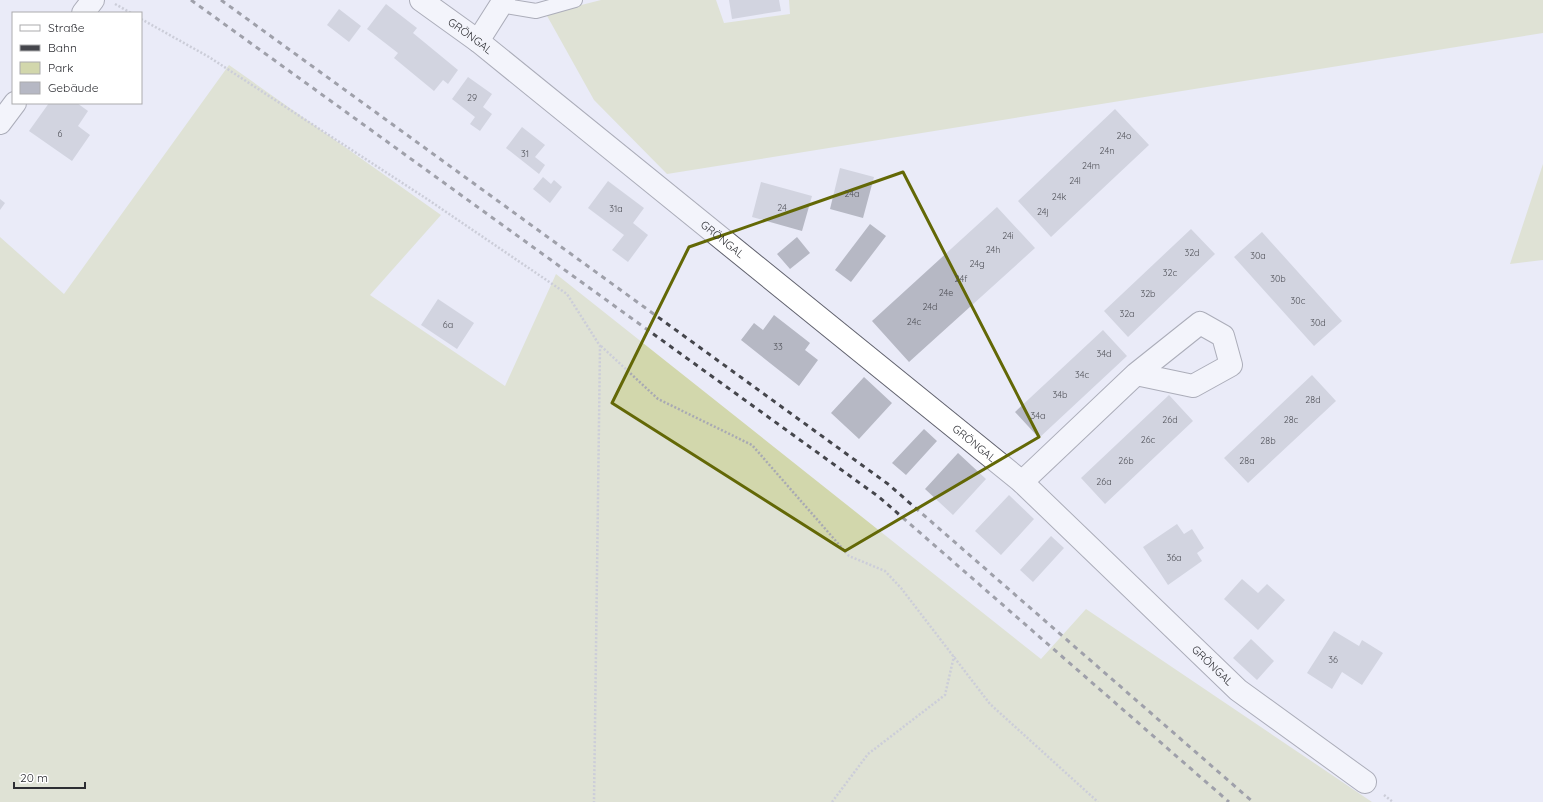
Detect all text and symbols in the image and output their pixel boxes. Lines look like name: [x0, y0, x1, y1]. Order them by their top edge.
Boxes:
legend: [12, 12, 142, 104]
street label: GRÖNGAL: [445, 15, 496, 57]
text: Straße: [48, 20, 85, 35]
text: Bahn: [48, 40, 77, 55]
text: Park: [48, 60, 73, 75]
text: Gebäude: [48, 80, 99, 95]
house number: 29: [467, 92, 477, 103]
house number: 6: [58, 128, 63, 139]
house number: 24o: [1116, 130, 1132, 141]
house number: 24n: [1100, 145, 1114, 156]
house number: 31: [521, 148, 529, 159]
house number: 24m: [1082, 160, 1100, 171]
house number: 24l: [1069, 175, 1081, 186]
house number: 24a: [844, 188, 860, 199]
house number: 24k: [1052, 191, 1066, 202]
house number: 24: [777, 202, 787, 213]
house number: 31a: [609, 203, 623, 214]
house number: 24j: [1037, 206, 1049, 217]
street label: GRÖNGAL: [698, 217, 747, 261]
house number: 24i: [1002, 230, 1014, 241]
house number: 24h: [986, 244, 1000, 255]
house number: 32d: [1184, 247, 1200, 258]
house number: 30a: [1250, 250, 1266, 261]
house number: 24g: [969, 258, 985, 269]
house number: 32c: [1163, 267, 1178, 278]
house number: 24f: [955, 273, 968, 284]
house number: 30b: [1270, 273, 1286, 284]
house number: 24e: [939, 287, 953, 298]
house number: 32b: [1140, 288, 1156, 299]
house number: 30c: [1291, 295, 1306, 306]
house number: 24d: [922, 301, 938, 312]
house number: 32a: [1119, 308, 1135, 319]
house number: 24c: [907, 316, 921, 327]
house number: 30d: [1310, 317, 1326, 328]
house number: 6a: [443, 319, 453, 330]
house number: 33: [773, 341, 783, 352]
house number: 34d: [1097, 348, 1111, 359]
house number: 34c: [1075, 369, 1089, 380]
house number: 34b: [1053, 389, 1068, 400]
house number: 28d: [1305, 394, 1321, 405]
house number: 34a: [1031, 410, 1045, 421]
house number: 26d: [1162, 414, 1178, 425]
house number: 28c: [1284, 414, 1299, 425]
street label: GRÖNGAL: [950, 421, 999, 465]
house number: 26c: [1141, 434, 1156, 445]
house number: 28b: [1260, 435, 1276, 446]
house number: 26b: [1118, 455, 1134, 466]
house number: 28a: [1239, 455, 1255, 466]
house number: 26a: [1096, 476, 1112, 487]
house number: 36a: [1166, 552, 1182, 563]
street label: GRÖNGAL: [1189, 642, 1236, 689]
house number: 36: [1328, 654, 1338, 665]
scale bar: [14, 764, 85, 790]
text: 20 m: [20, 770, 48, 785]

